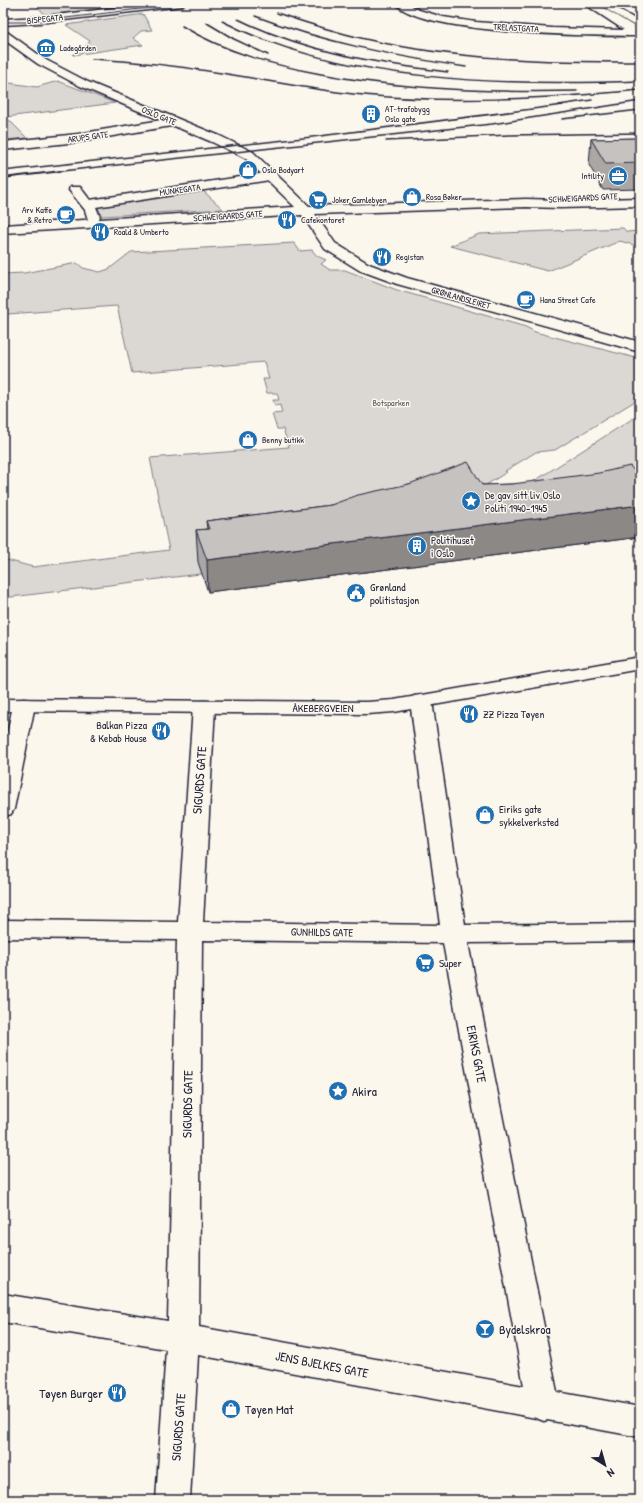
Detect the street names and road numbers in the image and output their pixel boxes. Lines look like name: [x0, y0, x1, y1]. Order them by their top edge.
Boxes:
street label: BISPEGATA: [26, 11, 64, 27]
street label: TRELASTGATA: [493, 21, 540, 35]
street label: OSLO GATE: [140, 104, 178, 128]
street label: ARUPS GATE: [67, 128, 109, 146]
street label: MUNKEGATA: [159, 181, 202, 199]
street label: SCHWEIGAARDS GATE: [548, 190, 618, 206]
street label: SCHWEIGAARDS GATE: [193, 208, 263, 224]
street label: GRØNLANDSLEIRET: [430, 284, 493, 312]
street label: ÅKEBERGVEIEN: [292, 701, 354, 715]
street label: SIGURDS GATE: [188, 745, 210, 814]
street label: GUNHILDS GATE: [291, 924, 353, 940]
street label: EIRIKS GATE: [463, 1024, 491, 1084]
street label: SIGURDS GATE: [177, 1070, 197, 1138]
street label: JENS BJELKES GATE: [274, 1346, 370, 1382]
street label: SIGURDS GATE: [167, 1392, 189, 1461]

